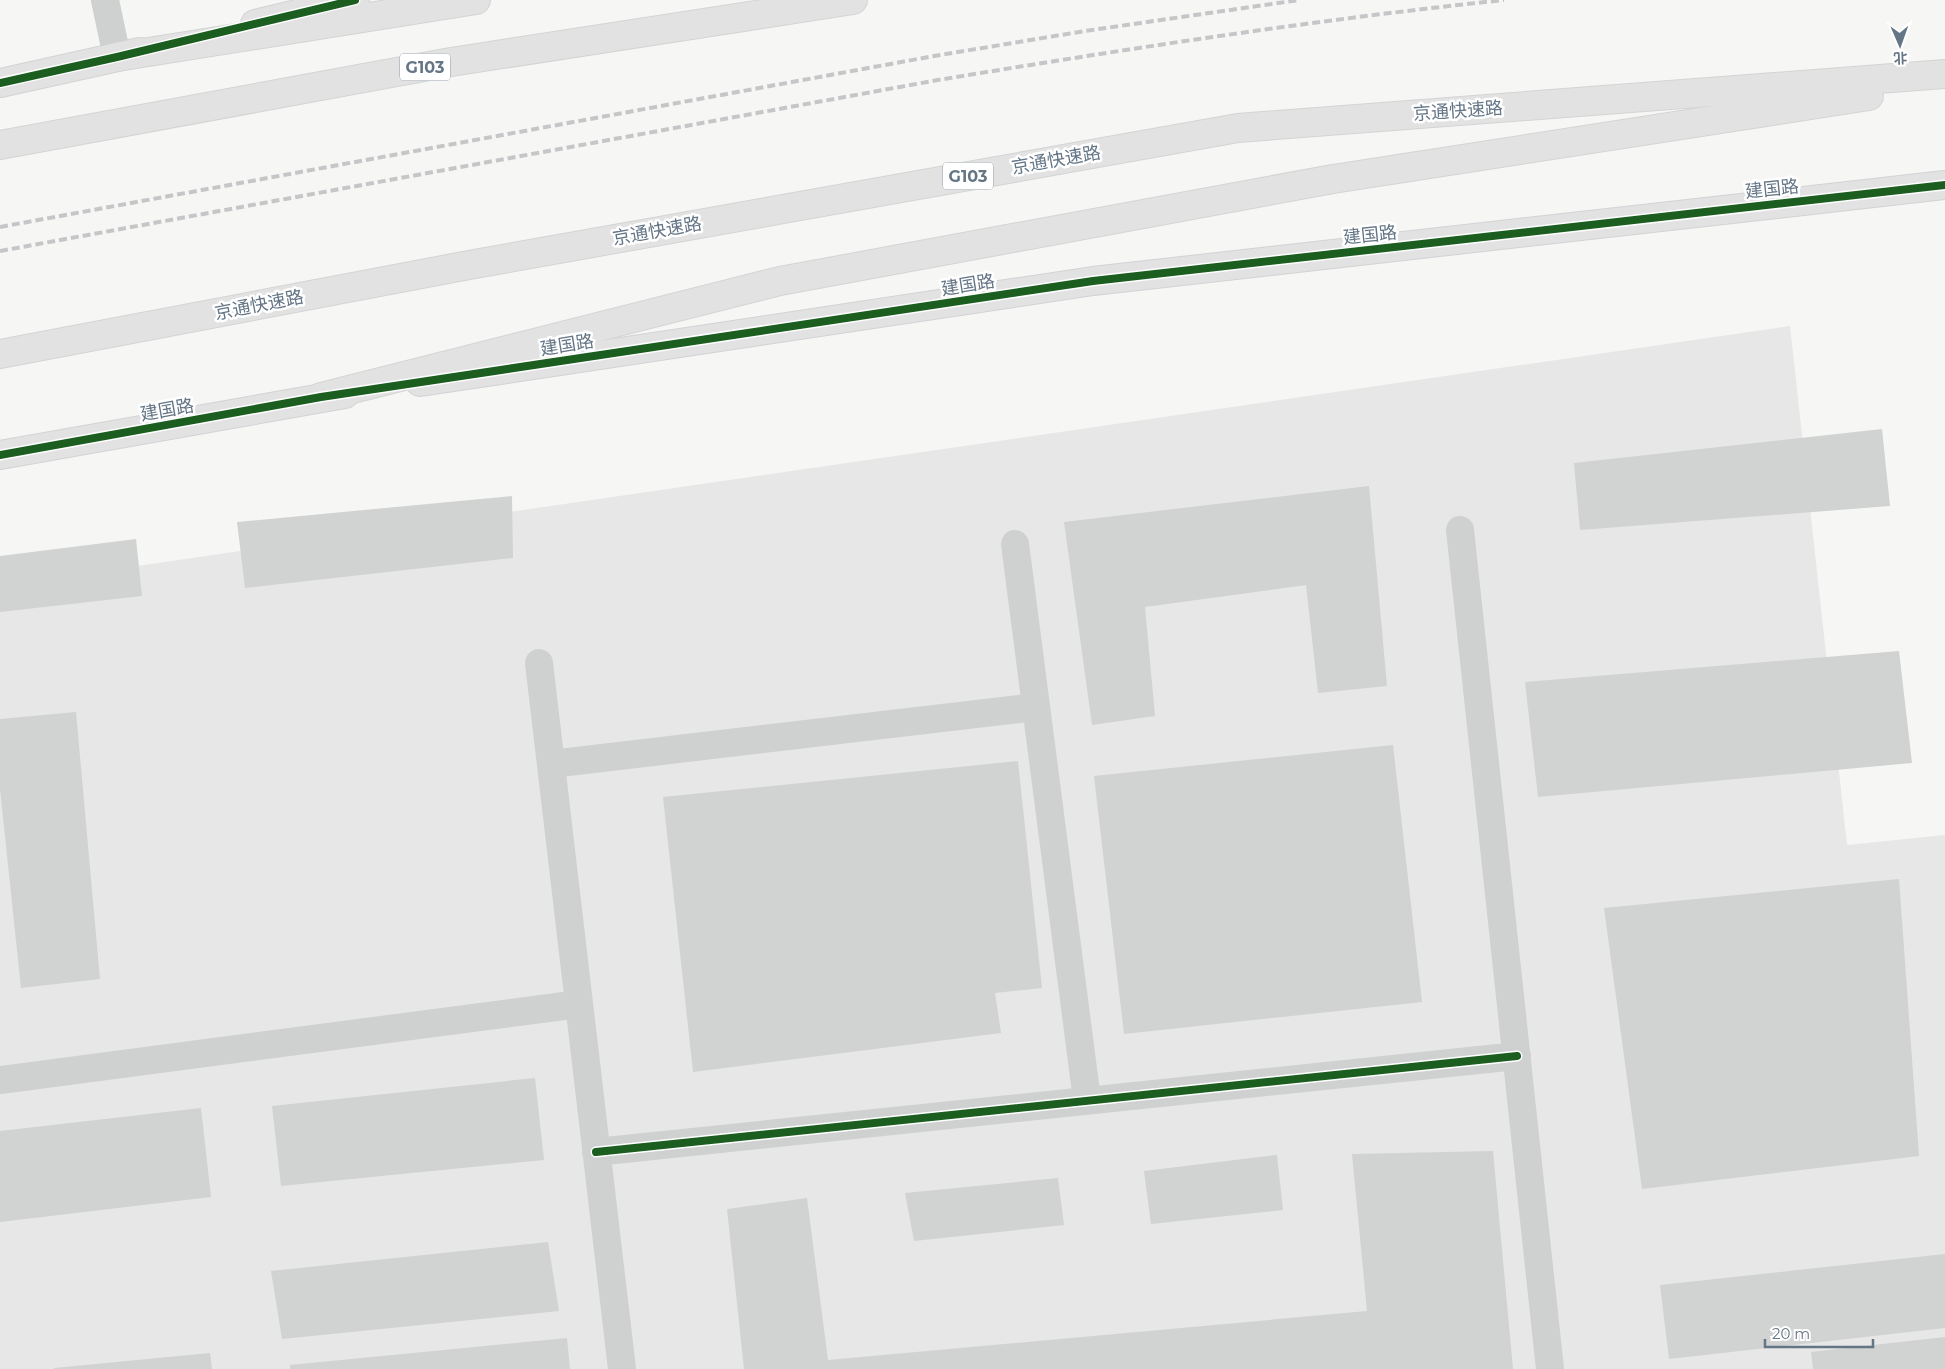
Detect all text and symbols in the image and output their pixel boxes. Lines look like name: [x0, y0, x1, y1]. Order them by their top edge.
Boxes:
north arrow: [1875, 20, 1925, 70]
text: 北: [1893, 49, 1908, 67]
road number: G103: [400, 54, 450, 80]
street label: 京通快速路: [1412, 97, 1504, 125]
street label: 京通快速路: [1010, 141, 1102, 179]
road number: G103: [943, 162, 993, 190]
street label: 建国路: [1744, 175, 1800, 203]
street label: 京通快速路: [611, 212, 703, 250]
street label: 建国路: [1342, 221, 1398, 249]
street label: 建国路: [940, 270, 996, 300]
street label: 京通快速路: [213, 286, 305, 324]
street label: 建国路: [539, 330, 595, 360]
street label: 建国路: [139, 394, 195, 426]
scale bar: [1765, 1316, 1872, 1348]
text: 20 m: [1772, 1324, 1810, 1343]

